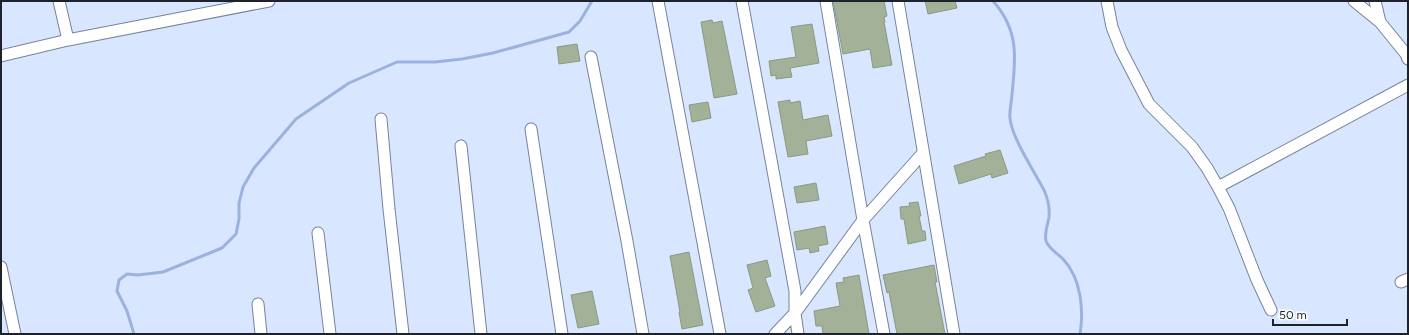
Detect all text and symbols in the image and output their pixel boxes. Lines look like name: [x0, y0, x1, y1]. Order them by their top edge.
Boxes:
scale bar: [1273, 301, 1347, 327]
text: 50 m: [1279, 308, 1307, 322]

